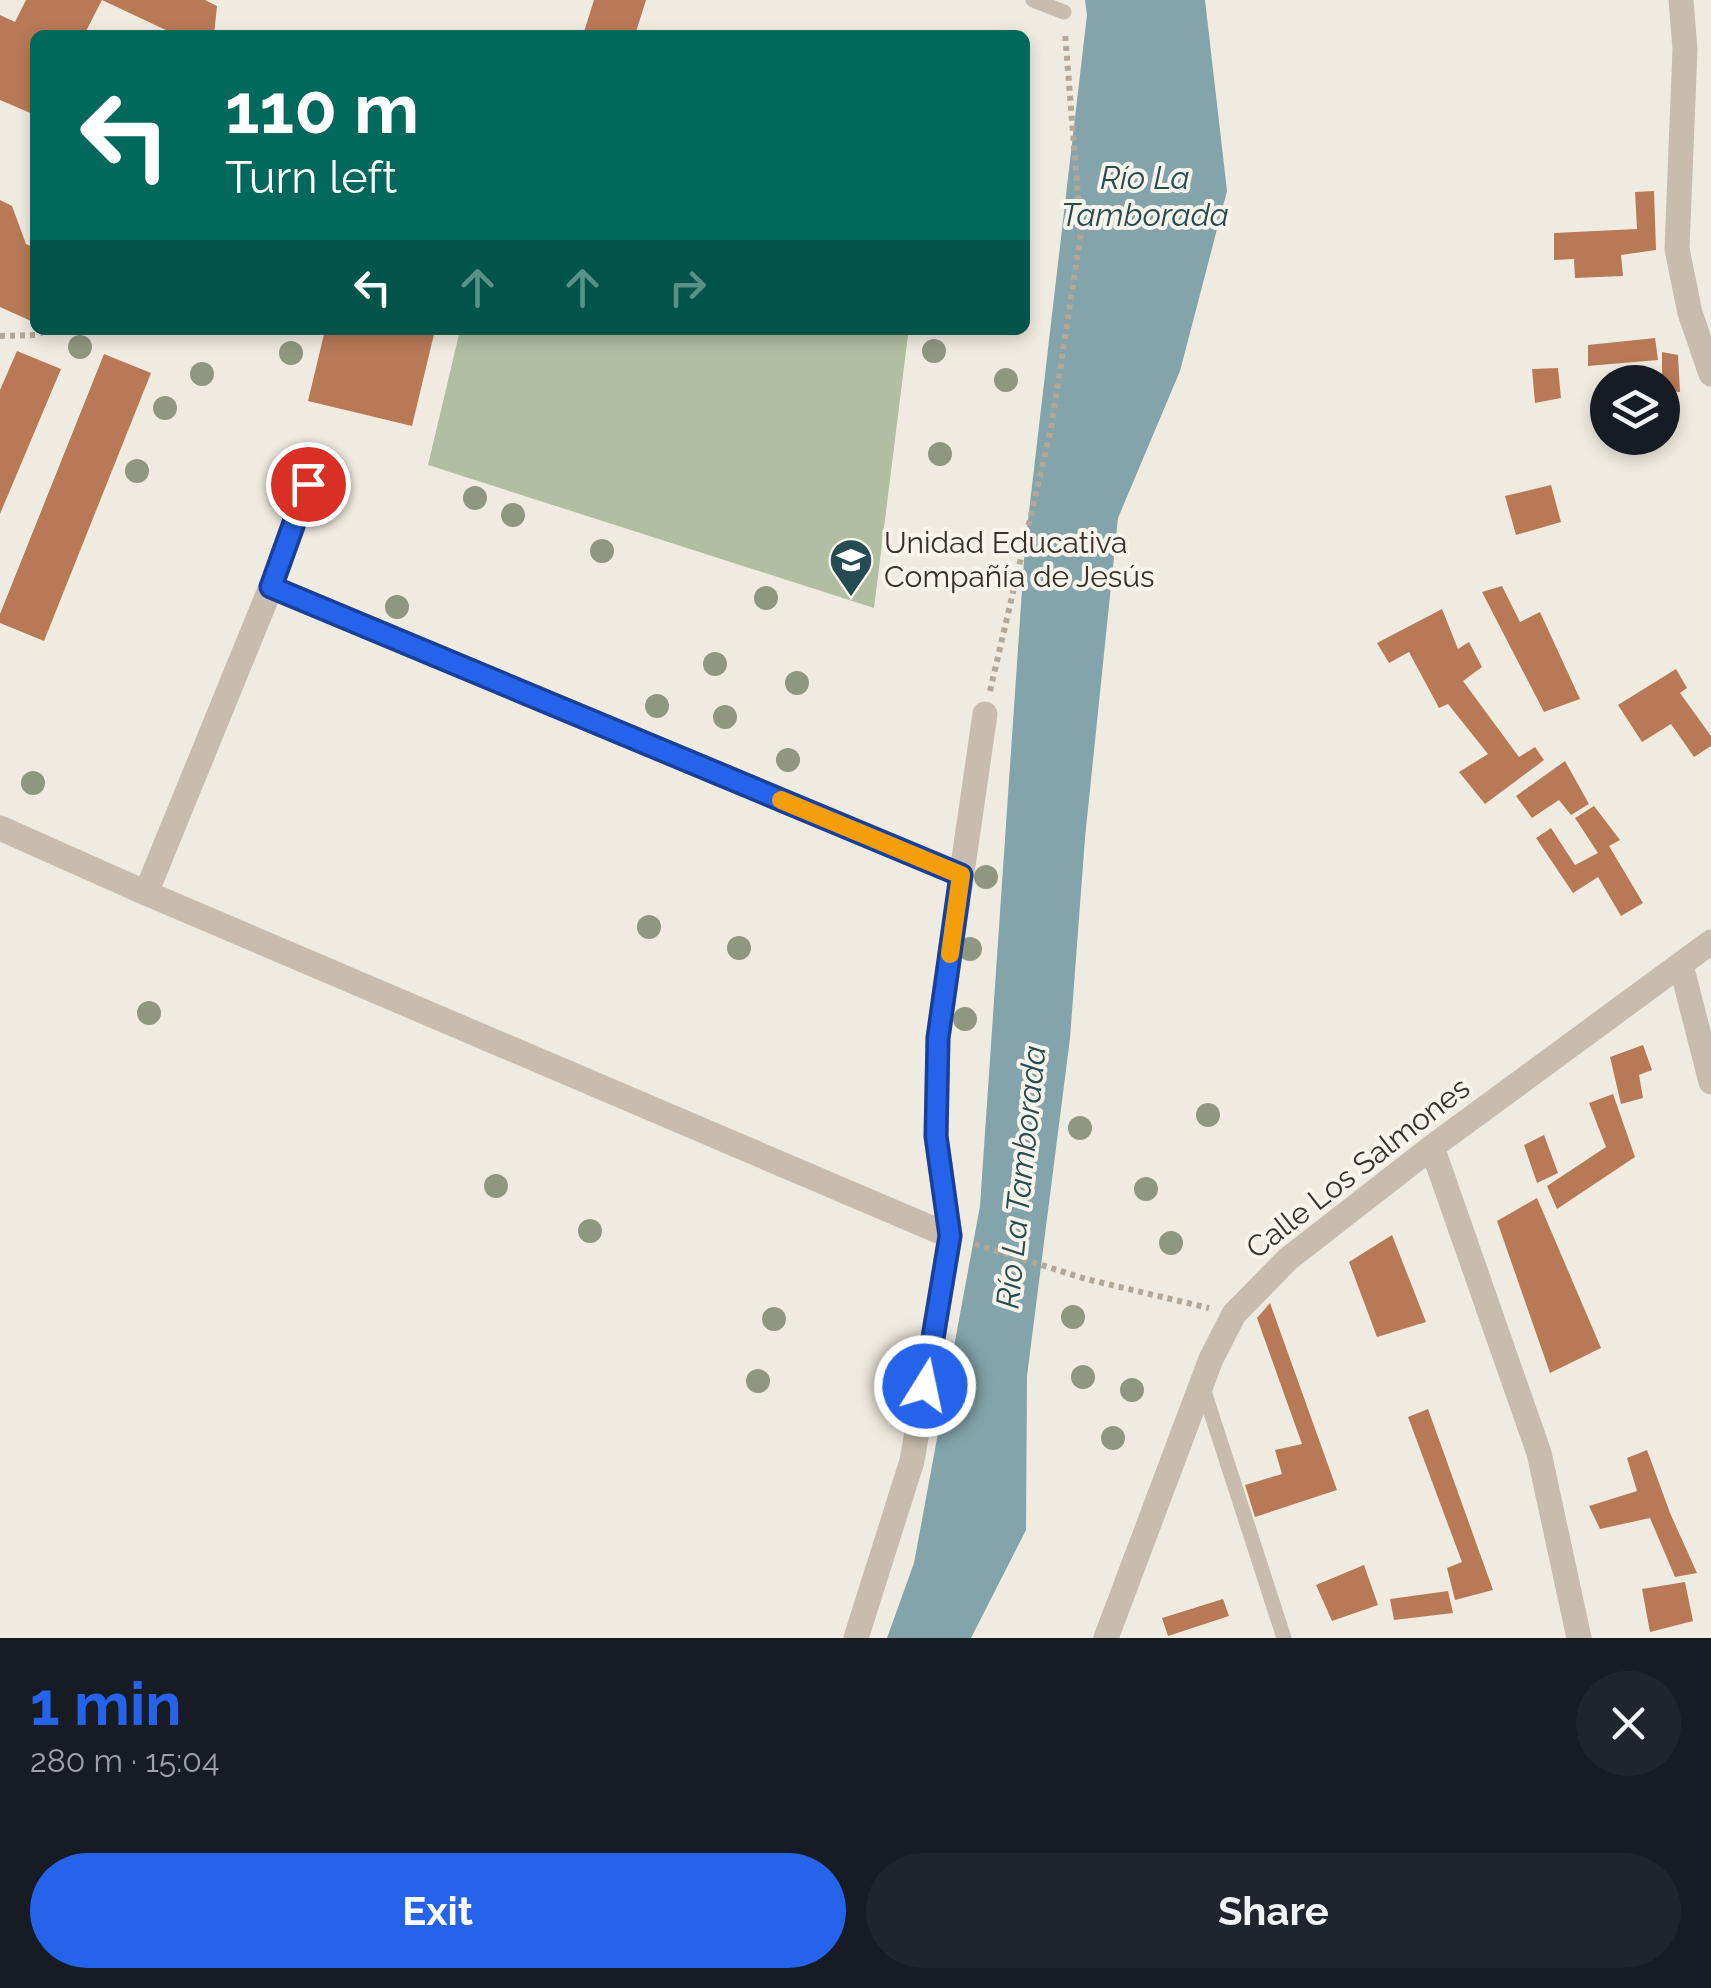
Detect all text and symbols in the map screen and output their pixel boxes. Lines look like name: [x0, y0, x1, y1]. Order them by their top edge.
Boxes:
text: 110 m: [225, 67, 419, 149]
icon: left: [60, 70, 190, 200]
text: Turn left: [225, 151, 397, 204]
water label: Río La Tamborada: [1061, 159, 1229, 233]
icon: left: [345, 260, 400, 315]
icon: ahead: [450, 260, 505, 315]
icon: ahead: [555, 260, 610, 315]
icon: right: [660, 260, 715, 315]
map controls: [1590, 365, 1680, 455]
button: layers: [1590, 365, 1680, 455]
pin: [266, 442, 351, 527]
icon: arrive: [281, 457, 336, 512]
place label: Unidad Educativa Compañía de Jesús: [884, 525, 1155, 594]
school or university icon: Unidad Educativa Compañía de Jesús: [828, 537, 874, 598]
water label: Río La Tamborada: [988, 1044, 1053, 1310]
street label: Calle Los Salmones: [1239, 1070, 1476, 1266]
position arrow: [873, 1334, 977, 1438]
text: 1 min: [30, 1669, 181, 1739]
button: close: [1576, 1671, 1681, 1776]
text: 280 m · 15:04: [30, 1742, 219, 1779]
button: Exit: [30, 1853, 846, 1968]
button: Share: [866, 1853, 1681, 1968]

